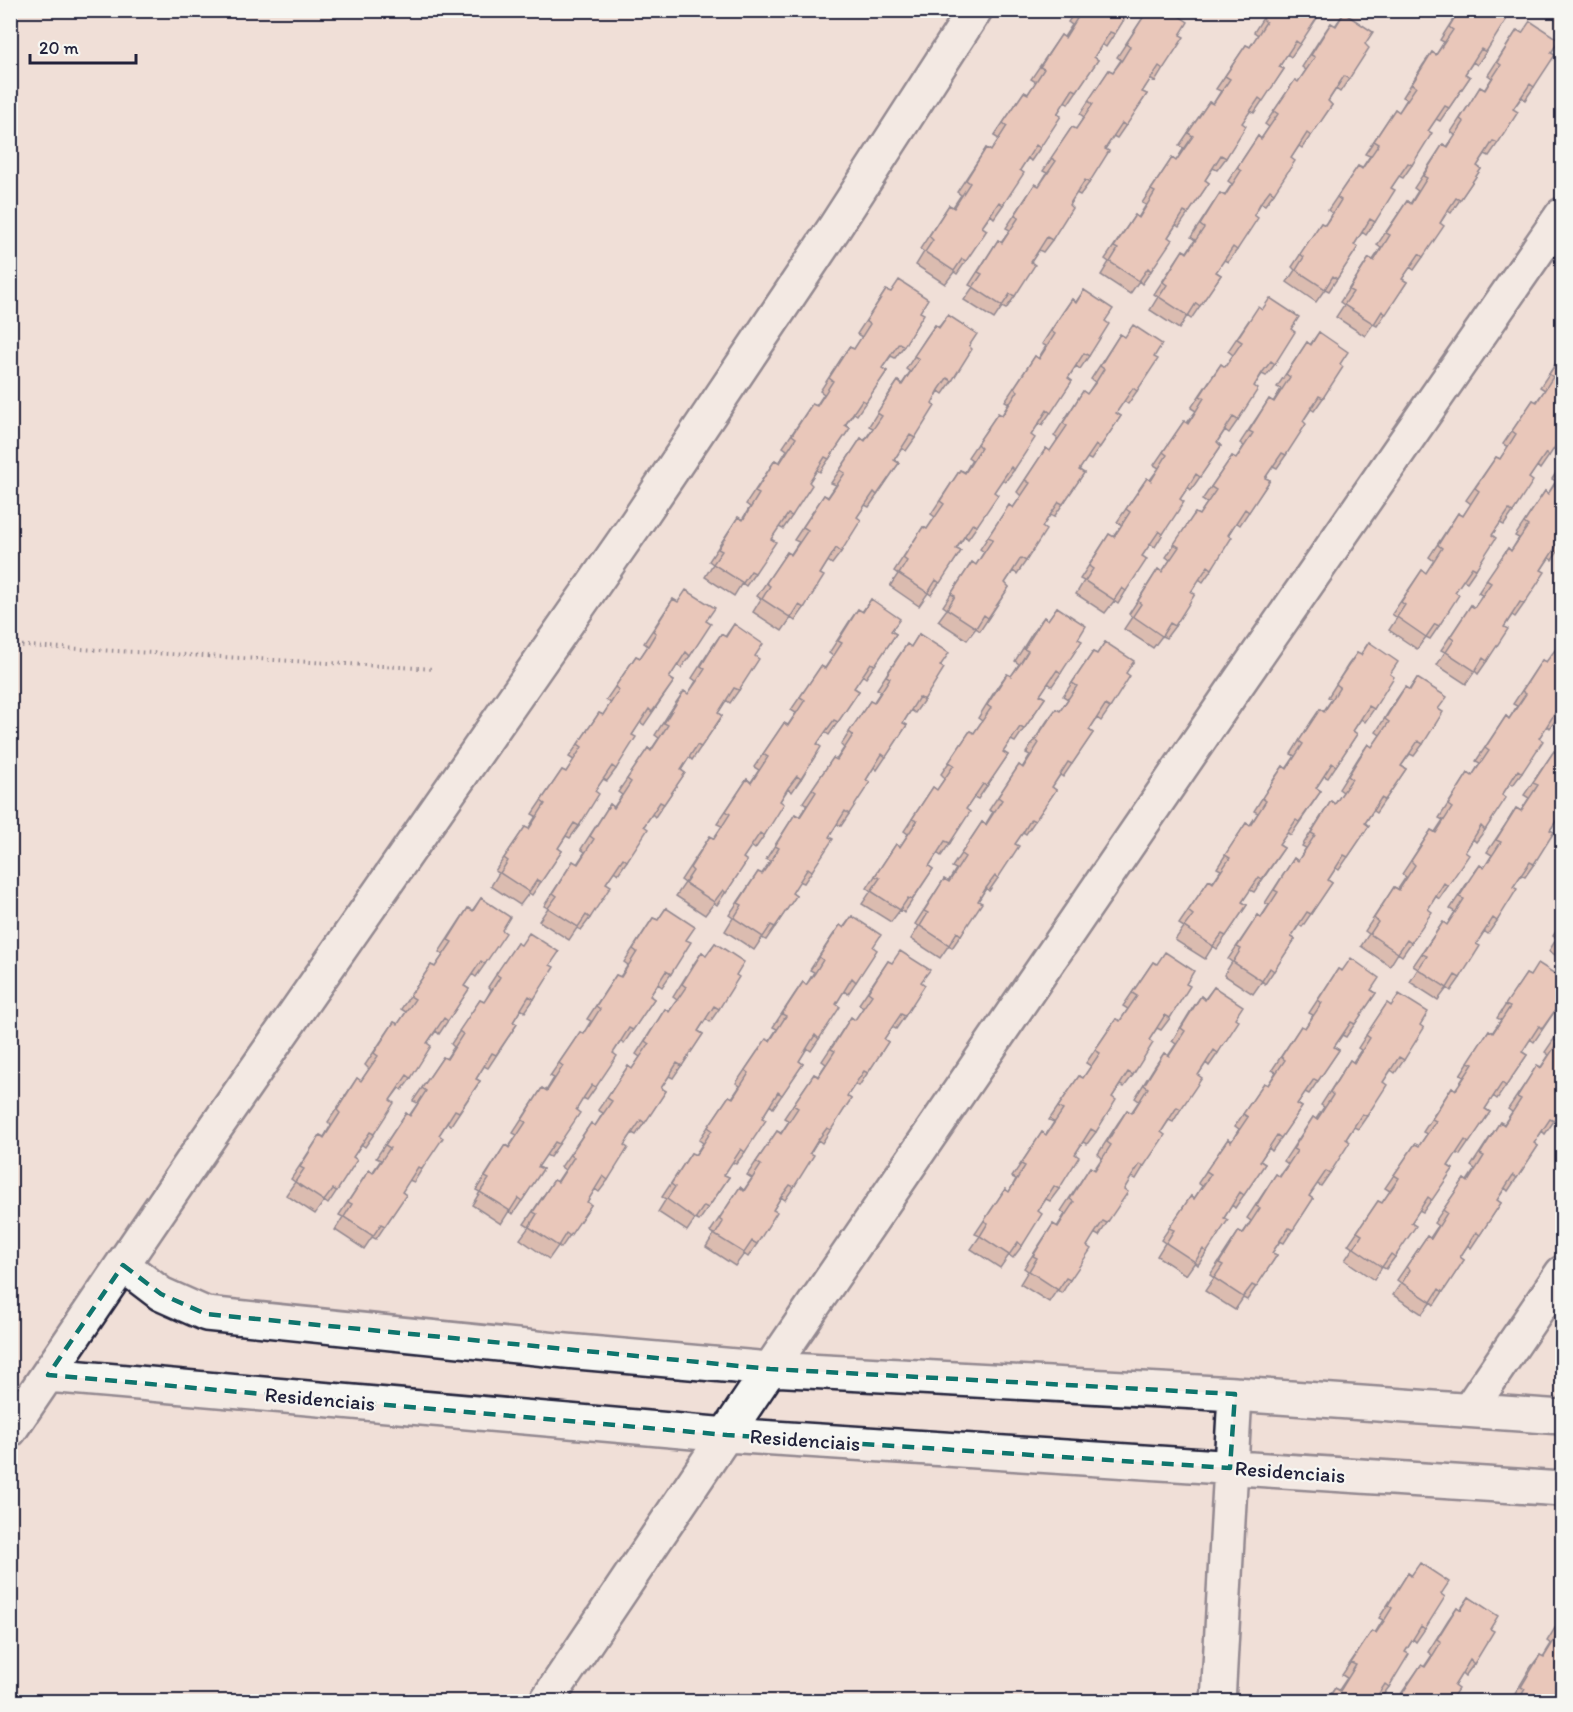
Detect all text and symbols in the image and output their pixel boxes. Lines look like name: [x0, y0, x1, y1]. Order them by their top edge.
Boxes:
scale bar: [30, 27, 136, 65]
text: 20 m: [39, 37, 79, 59]
street label: Residenciais: [264, 1381, 376, 1416]
street label: Residenciais: [749, 1423, 861, 1456]
street label: Residenciais: [1234, 1455, 1346, 1488]

